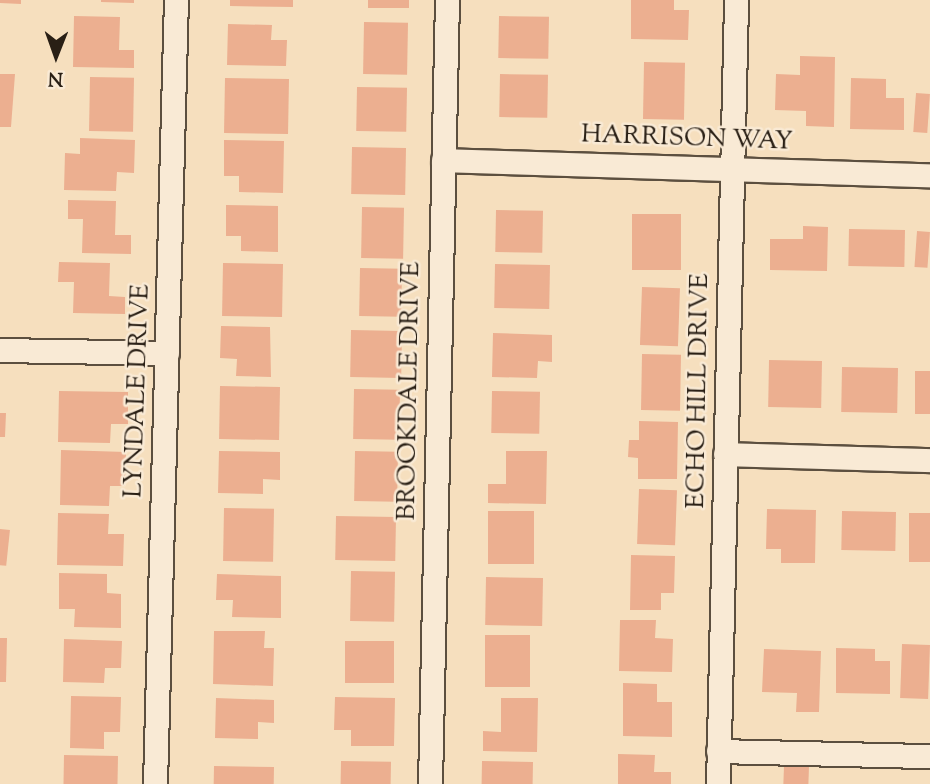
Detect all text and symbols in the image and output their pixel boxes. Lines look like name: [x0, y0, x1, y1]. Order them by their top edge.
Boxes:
north arrow: [21, 21, 91, 91]
text: N: [48, 64, 63, 91]
street label: HARRISON WAY: [580, 120, 794, 158]
street label: BROOKDALE DRIVE: [392, 261, 428, 521]
street label: ECHO HILL DRIVE: [681, 273, 717, 509]
street label: LYNDALE DRIVE: [119, 284, 157, 498]

